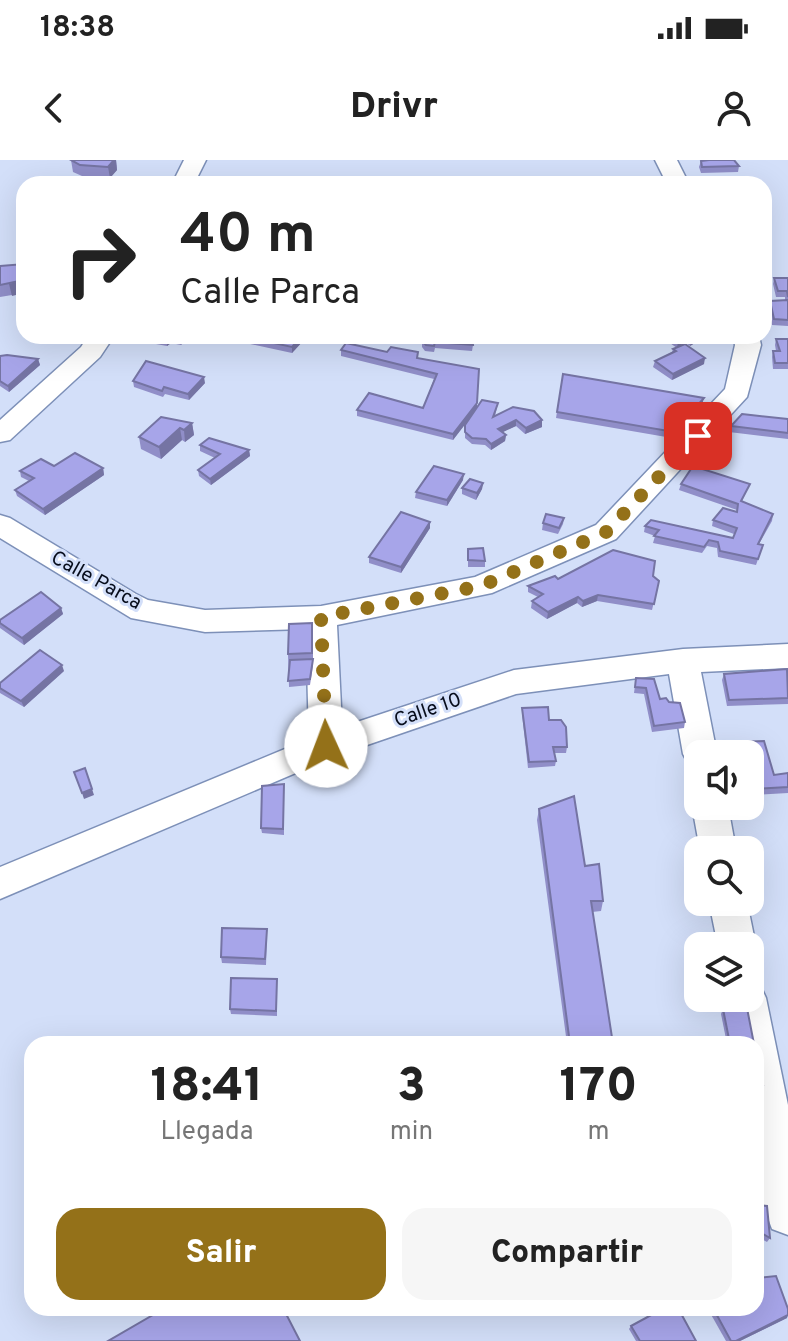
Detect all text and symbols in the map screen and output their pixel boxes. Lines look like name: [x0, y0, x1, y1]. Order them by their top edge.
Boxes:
text: 18:38: [40, 10, 115, 47]
text: Drivr: [350, 85, 438, 131]
icon: back: [32, 86, 76, 130]
icon: person: [712, 86, 756, 130]
text: 40 m: [180, 202, 316, 272]
icon: right: [48, 208, 152, 312]
text: Calle Parca: [180, 271, 360, 317]
pin: [664, 402, 732, 470]
icon: arrive: [676, 414, 720, 458]
street label: Calle Parca: [46, 545, 146, 617]
street label: Calle 10: [391, 687, 465, 735]
position arrow: [284, 704, 368, 788]
map controls: [684, 740, 764, 1012]
button: sound: [684, 740, 764, 820]
button: search: [684, 836, 764, 916]
button: layers: [684, 932, 764, 1012]
text: 18:41: [150, 1058, 263, 1118]
text: 3: [397, 1058, 426, 1118]
text: 170: [560, 1058, 638, 1118]
text: Llegada: [160, 1116, 253, 1149]
text: min: [390, 1116, 433, 1149]
text: m: [588, 1116, 610, 1149]
button: Salir: [56, 1208, 386, 1300]
button: Compartir: [402, 1208, 732, 1300]

